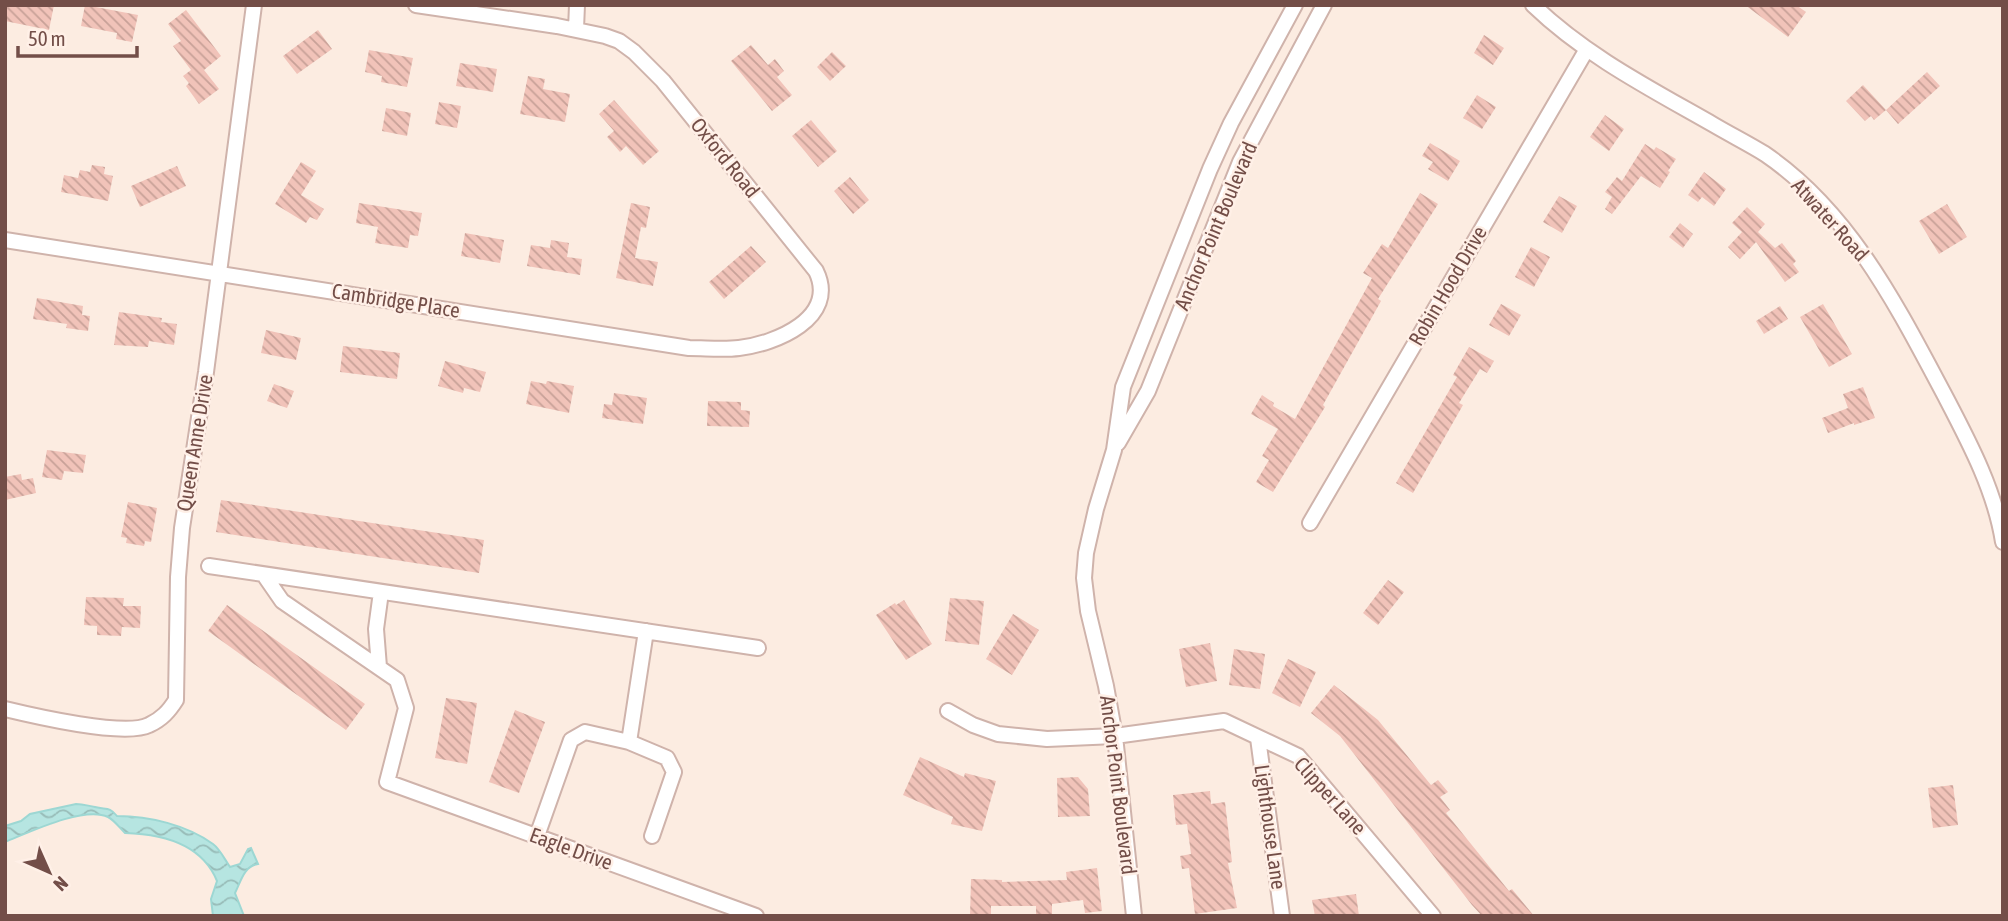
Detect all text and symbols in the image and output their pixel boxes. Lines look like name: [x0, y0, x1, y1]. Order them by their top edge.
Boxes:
scale bar: [18, 14, 136, 58]
text: 50 m: [28, 26, 66, 50]
street label: Oxford Road: [686, 113, 765, 202]
street label: Anchor Point Boulevard: [1169, 138, 1261, 313]
street label: Atwater Road: [1787, 173, 1874, 266]
street label: Robin Hood Drive: [1403, 222, 1491, 349]
street label: Cambridge Place: [330, 278, 462, 322]
street label: Queen Anne Drive: [171, 373, 217, 513]
street label: Anchor Point Boulevard: [1096, 694, 1142, 876]
street label: Clipper Lane: [1290, 752, 1372, 839]
street label: Lighthouse Lane: [1250, 763, 1292, 891]
street label: Eagle Drive: [527, 822, 616, 874]
north arrow: [14, 837, 84, 907]
text: N: [49, 872, 73, 896]

